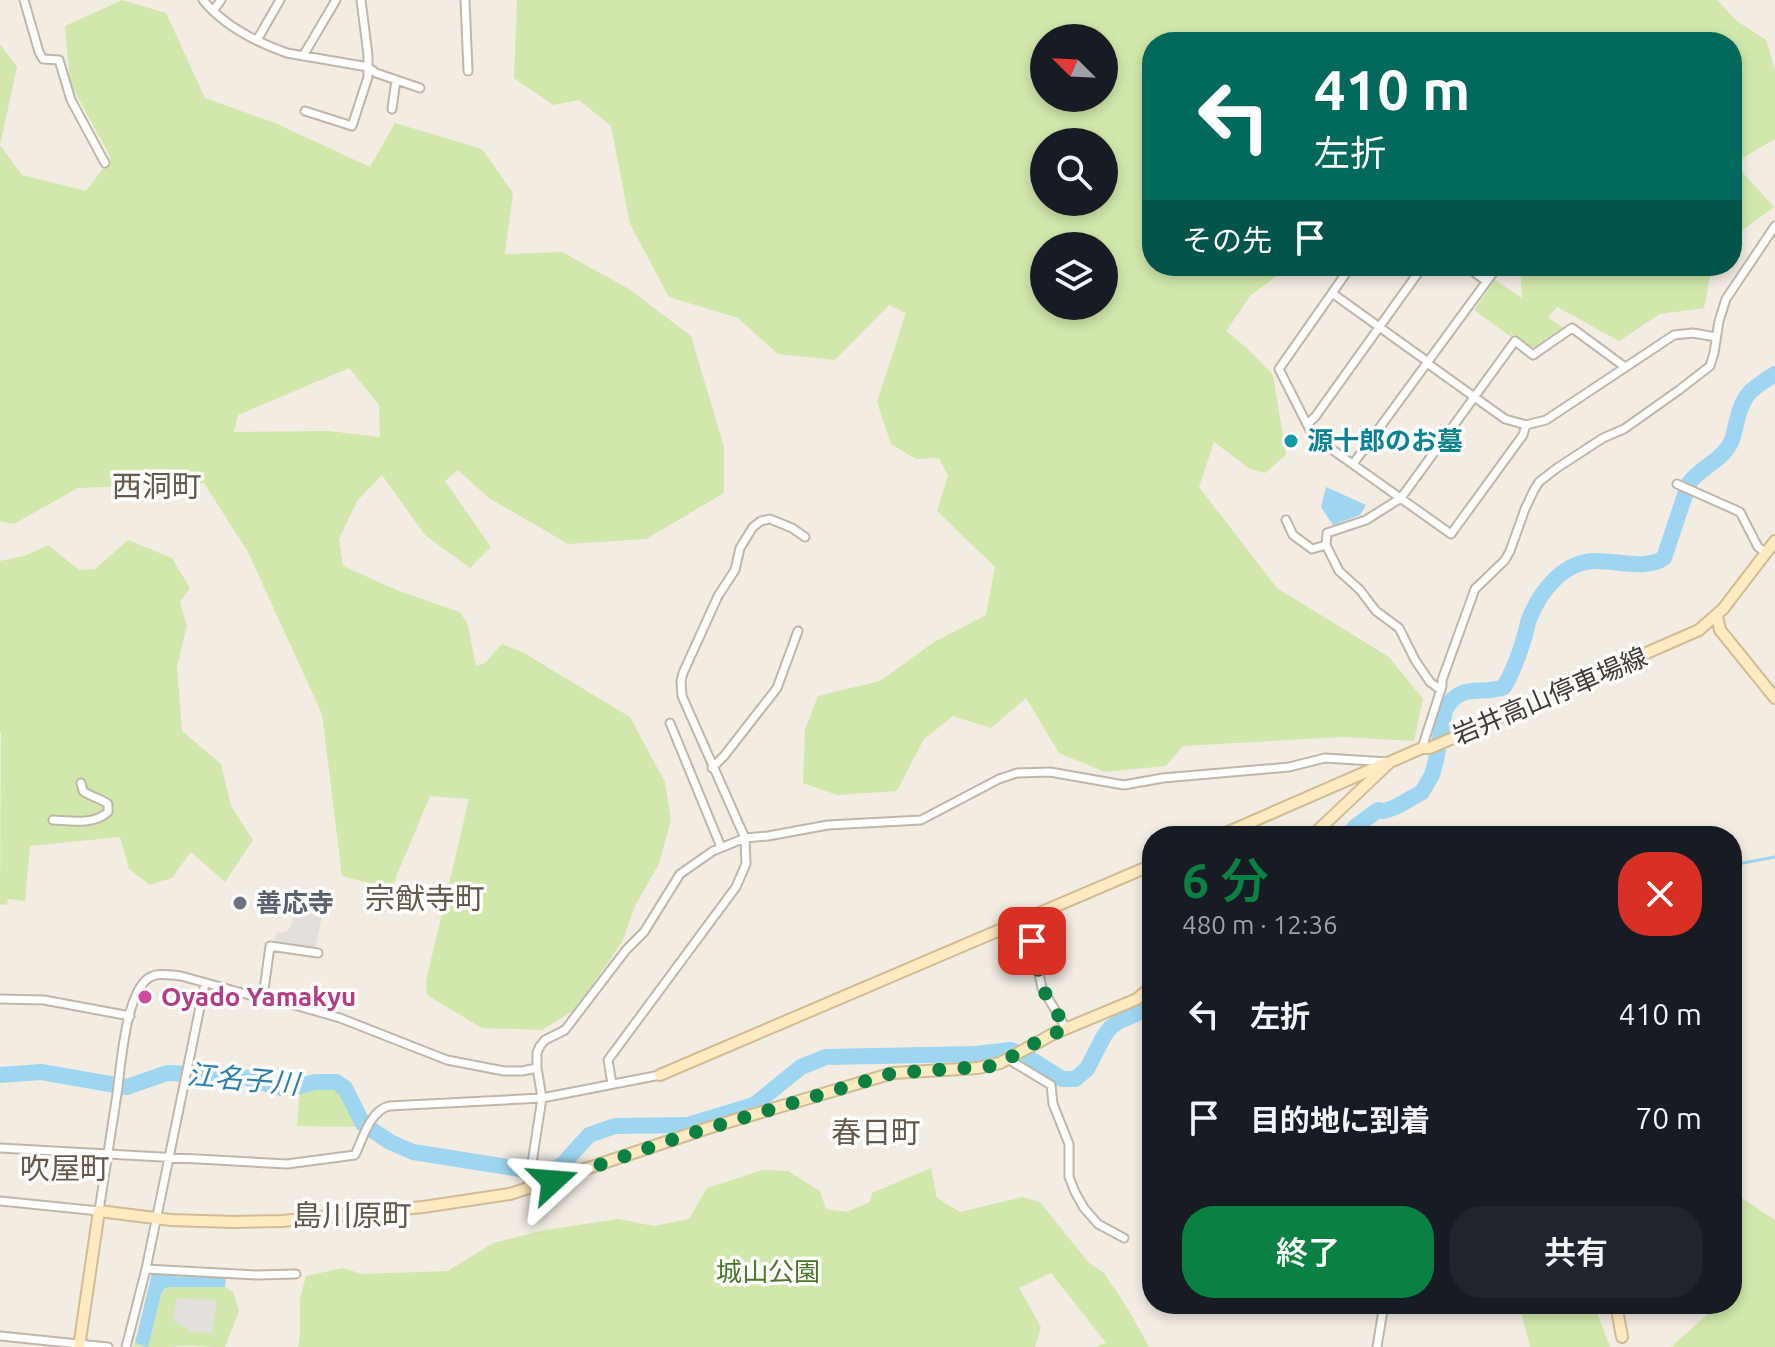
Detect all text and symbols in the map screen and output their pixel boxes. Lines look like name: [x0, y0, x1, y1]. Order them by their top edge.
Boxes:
north arrow: [1030, 24, 1118, 112]
map controls: [1030, 24, 1118, 320]
text: 410 m: [1314, 58, 1470, 121]
icon: left: [1182, 64, 1286, 168]
button: search: [1030, 128, 1118, 216]
text: 左折: [1314, 132, 1386, 173]
icon: arrive: [1288, 216, 1332, 260]
text: その先: [1182, 223, 1272, 257]
button: layers: [1030, 232, 1118, 320]
place label: 源十郎のお墓: [1307, 426, 1463, 455]
marker: 源十郎のお墓: [1282, 432, 1300, 450]
district label: 西洞町: [112, 469, 202, 503]
street label: 岩井高山停車場線: [1448, 642, 1651, 750]
button: close: [1618, 852, 1702, 936]
text: 6 分: [1182, 853, 1268, 907]
district label: 宗猷寺町: [365, 881, 485, 915]
place label: 善応寺: [256, 888, 334, 917]
marker: 善応寺: [231, 894, 249, 912]
pin: [998, 907, 1066, 975]
text: 480 m · 12:36: [1182, 910, 1338, 939]
icon: arrive: [1010, 919, 1054, 963]
place label: Oyado Yamakyu: [161, 982, 356, 1011]
marker: Oyado Yamakyu: [136, 988, 154, 1006]
icon: left: [1182, 992, 1226, 1036]
text: 410 m: [1618, 997, 1702, 1031]
text: 左折: [1250, 999, 1310, 1033]
water label: 江名子川: [186, 1058, 303, 1099]
icon: arrive: [1182, 1096, 1226, 1140]
text: 70 m: [1635, 1101, 1702, 1135]
text: 目的地に到着: [1250, 1103, 1430, 1137]
district label: 春日町: [831, 1115, 921, 1149]
position arrow: [511, 1139, 595, 1223]
district label: 吹屋町: [20, 1151, 110, 1185]
district label: 島川原町: [292, 1198, 412, 1232]
button: 終了: [1182, 1206, 1434, 1298]
button: 共有: [1450, 1206, 1702, 1298]
park label: 城山公園: [716, 1257, 820, 1286]

